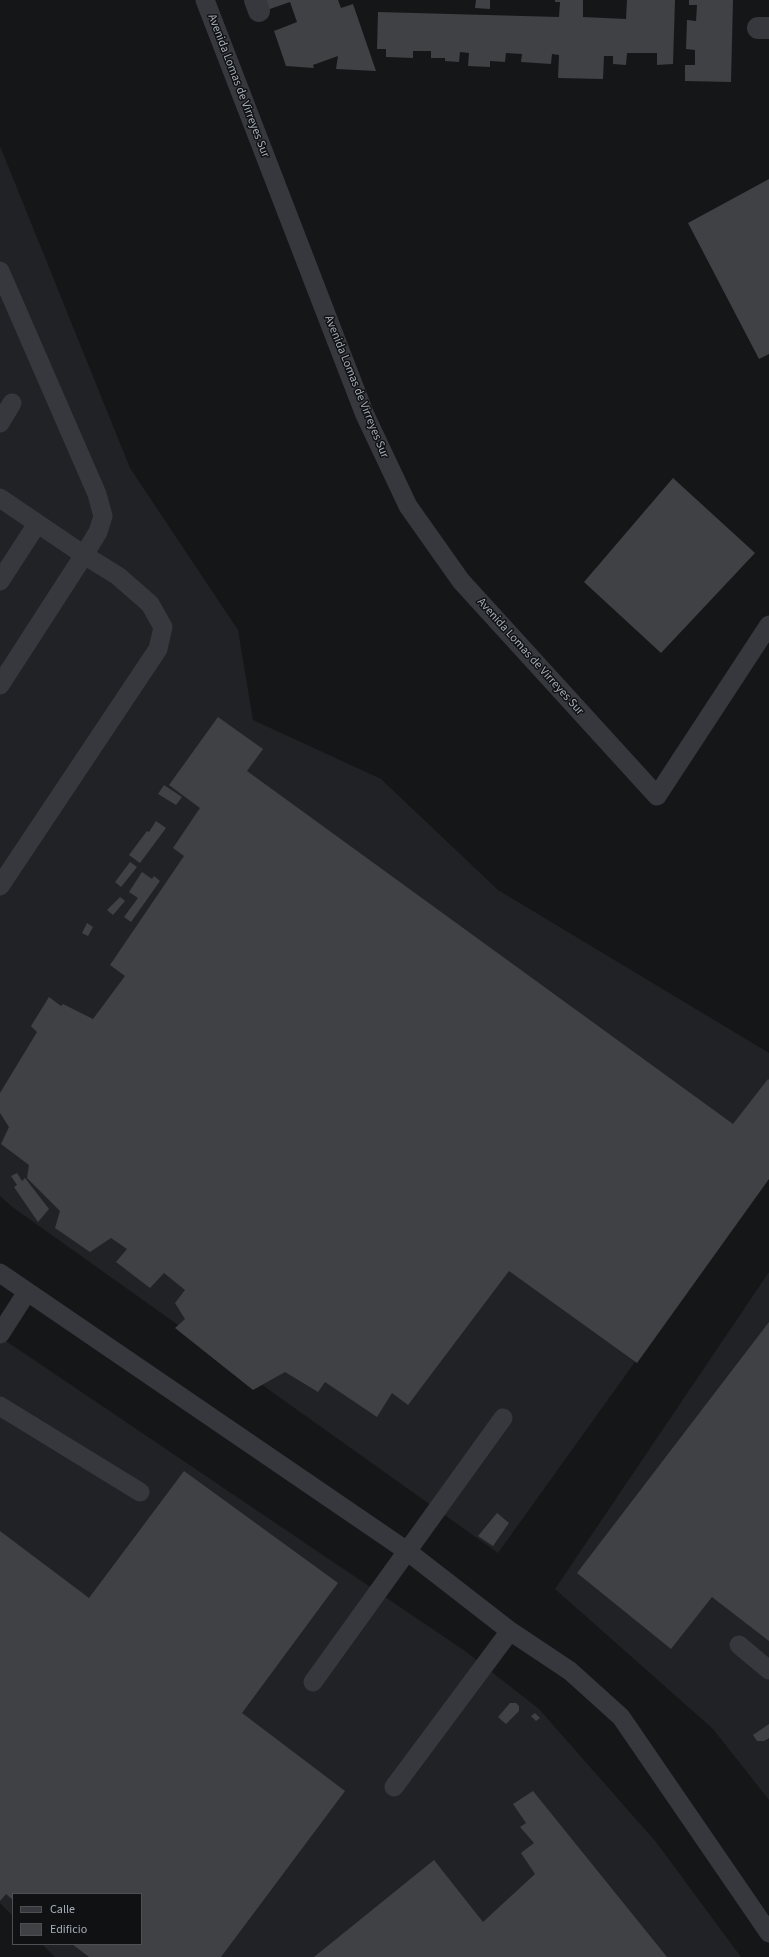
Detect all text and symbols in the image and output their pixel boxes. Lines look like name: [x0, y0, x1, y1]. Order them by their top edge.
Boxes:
street label: Avenida Lomas de Virreyes Sur: [204, 12, 272, 160]
street label: Avenida Lomas de Virreyes Sur: [321, 314, 391, 460]
street label: Avenida Lomas de Virreyes Sur: [474, 595, 586, 719]
legend: [12, 1893, 142, 1945]
text: Calle: [50, 1901, 75, 1918]
text: Edificio: [50, 1921, 87, 1938]

